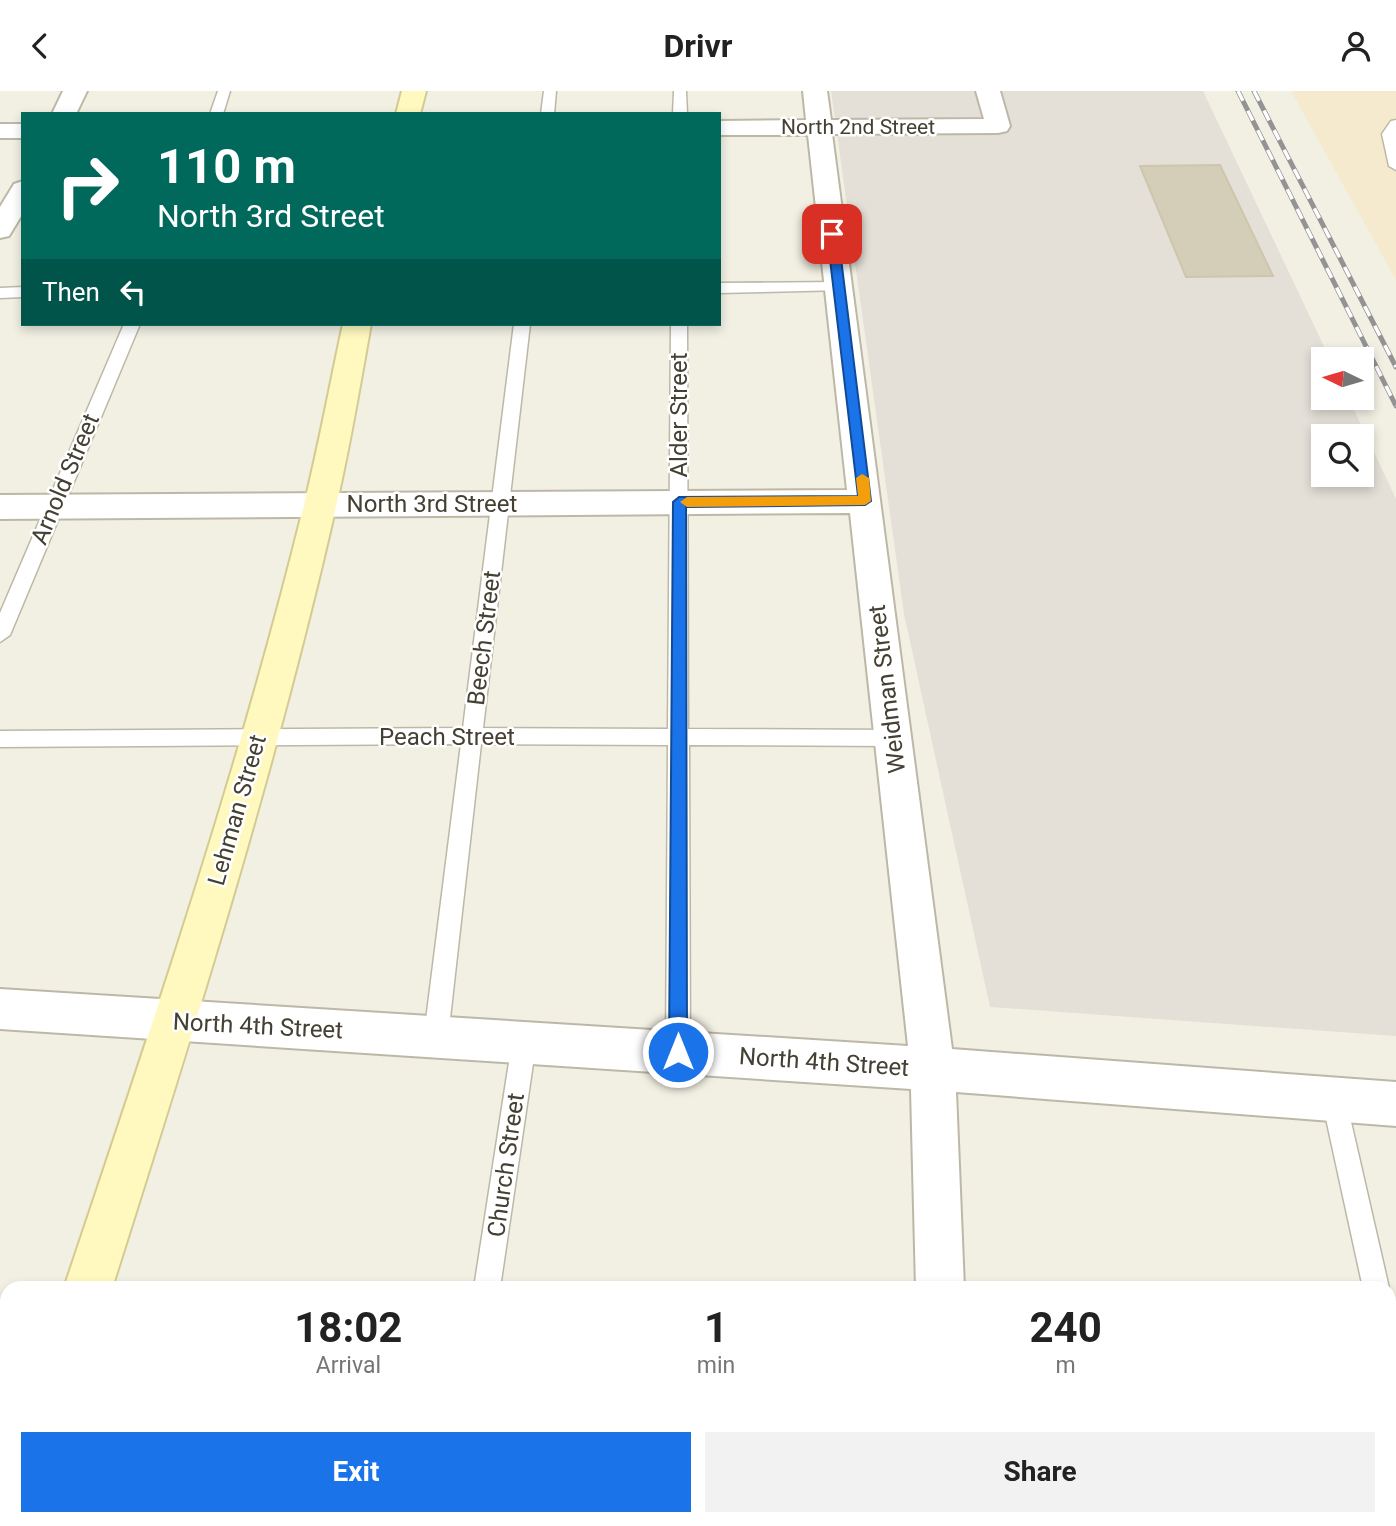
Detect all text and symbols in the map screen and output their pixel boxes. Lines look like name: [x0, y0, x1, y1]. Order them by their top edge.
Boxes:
icon: back: [21, 27, 59, 65]
text: Drivr: [664, 27, 732, 65]
icon: person: [1337, 27, 1375, 65]
street label: North 2nd Street: [781, 115, 935, 139]
text: 110 m: [157, 138, 296, 195]
icon: right: [42, 140, 133, 231]
text: North 3rd Street: [157, 197, 385, 235]
pin: [802, 204, 862, 264]
icon: arrive: [813, 215, 851, 253]
icon: left: [114, 273, 152, 311]
text: Then: [42, 277, 100, 307]
north arrow: [1311, 347, 1374, 409]
map controls: [1311, 347, 1374, 487]
street label: Alder Street: [665, 352, 693, 478]
street label: Arnold Street: [25, 409, 105, 549]
button: search: [1311, 424, 1374, 487]
street label: North 3rd Street: [347, 490, 518, 518]
street label: Beech Street: [462, 569, 506, 707]
street label: Weidman Street: [863, 603, 911, 775]
street label: Peach Street: [379, 723, 515, 751]
street label: Lehman Street: [202, 731, 272, 889]
street label: North 4th Street: [172, 1008, 344, 1044]
position arrow: [641, 1015, 715, 1089]
street label: North 4th Street: [738, 1042, 910, 1082]
street label: Church Street: [482, 1091, 530, 1239]
text: 18:02: [294, 1303, 402, 1352]
text: 1: [704, 1303, 728, 1352]
text: 240: [1029, 1303, 1102, 1352]
text: Arrival: [316, 1352, 381, 1379]
text: min: [697, 1352, 735, 1379]
text: m: [1056, 1352, 1076, 1379]
button: Exit: [21, 1432, 691, 1512]
button: Share: [705, 1432, 1375, 1512]

